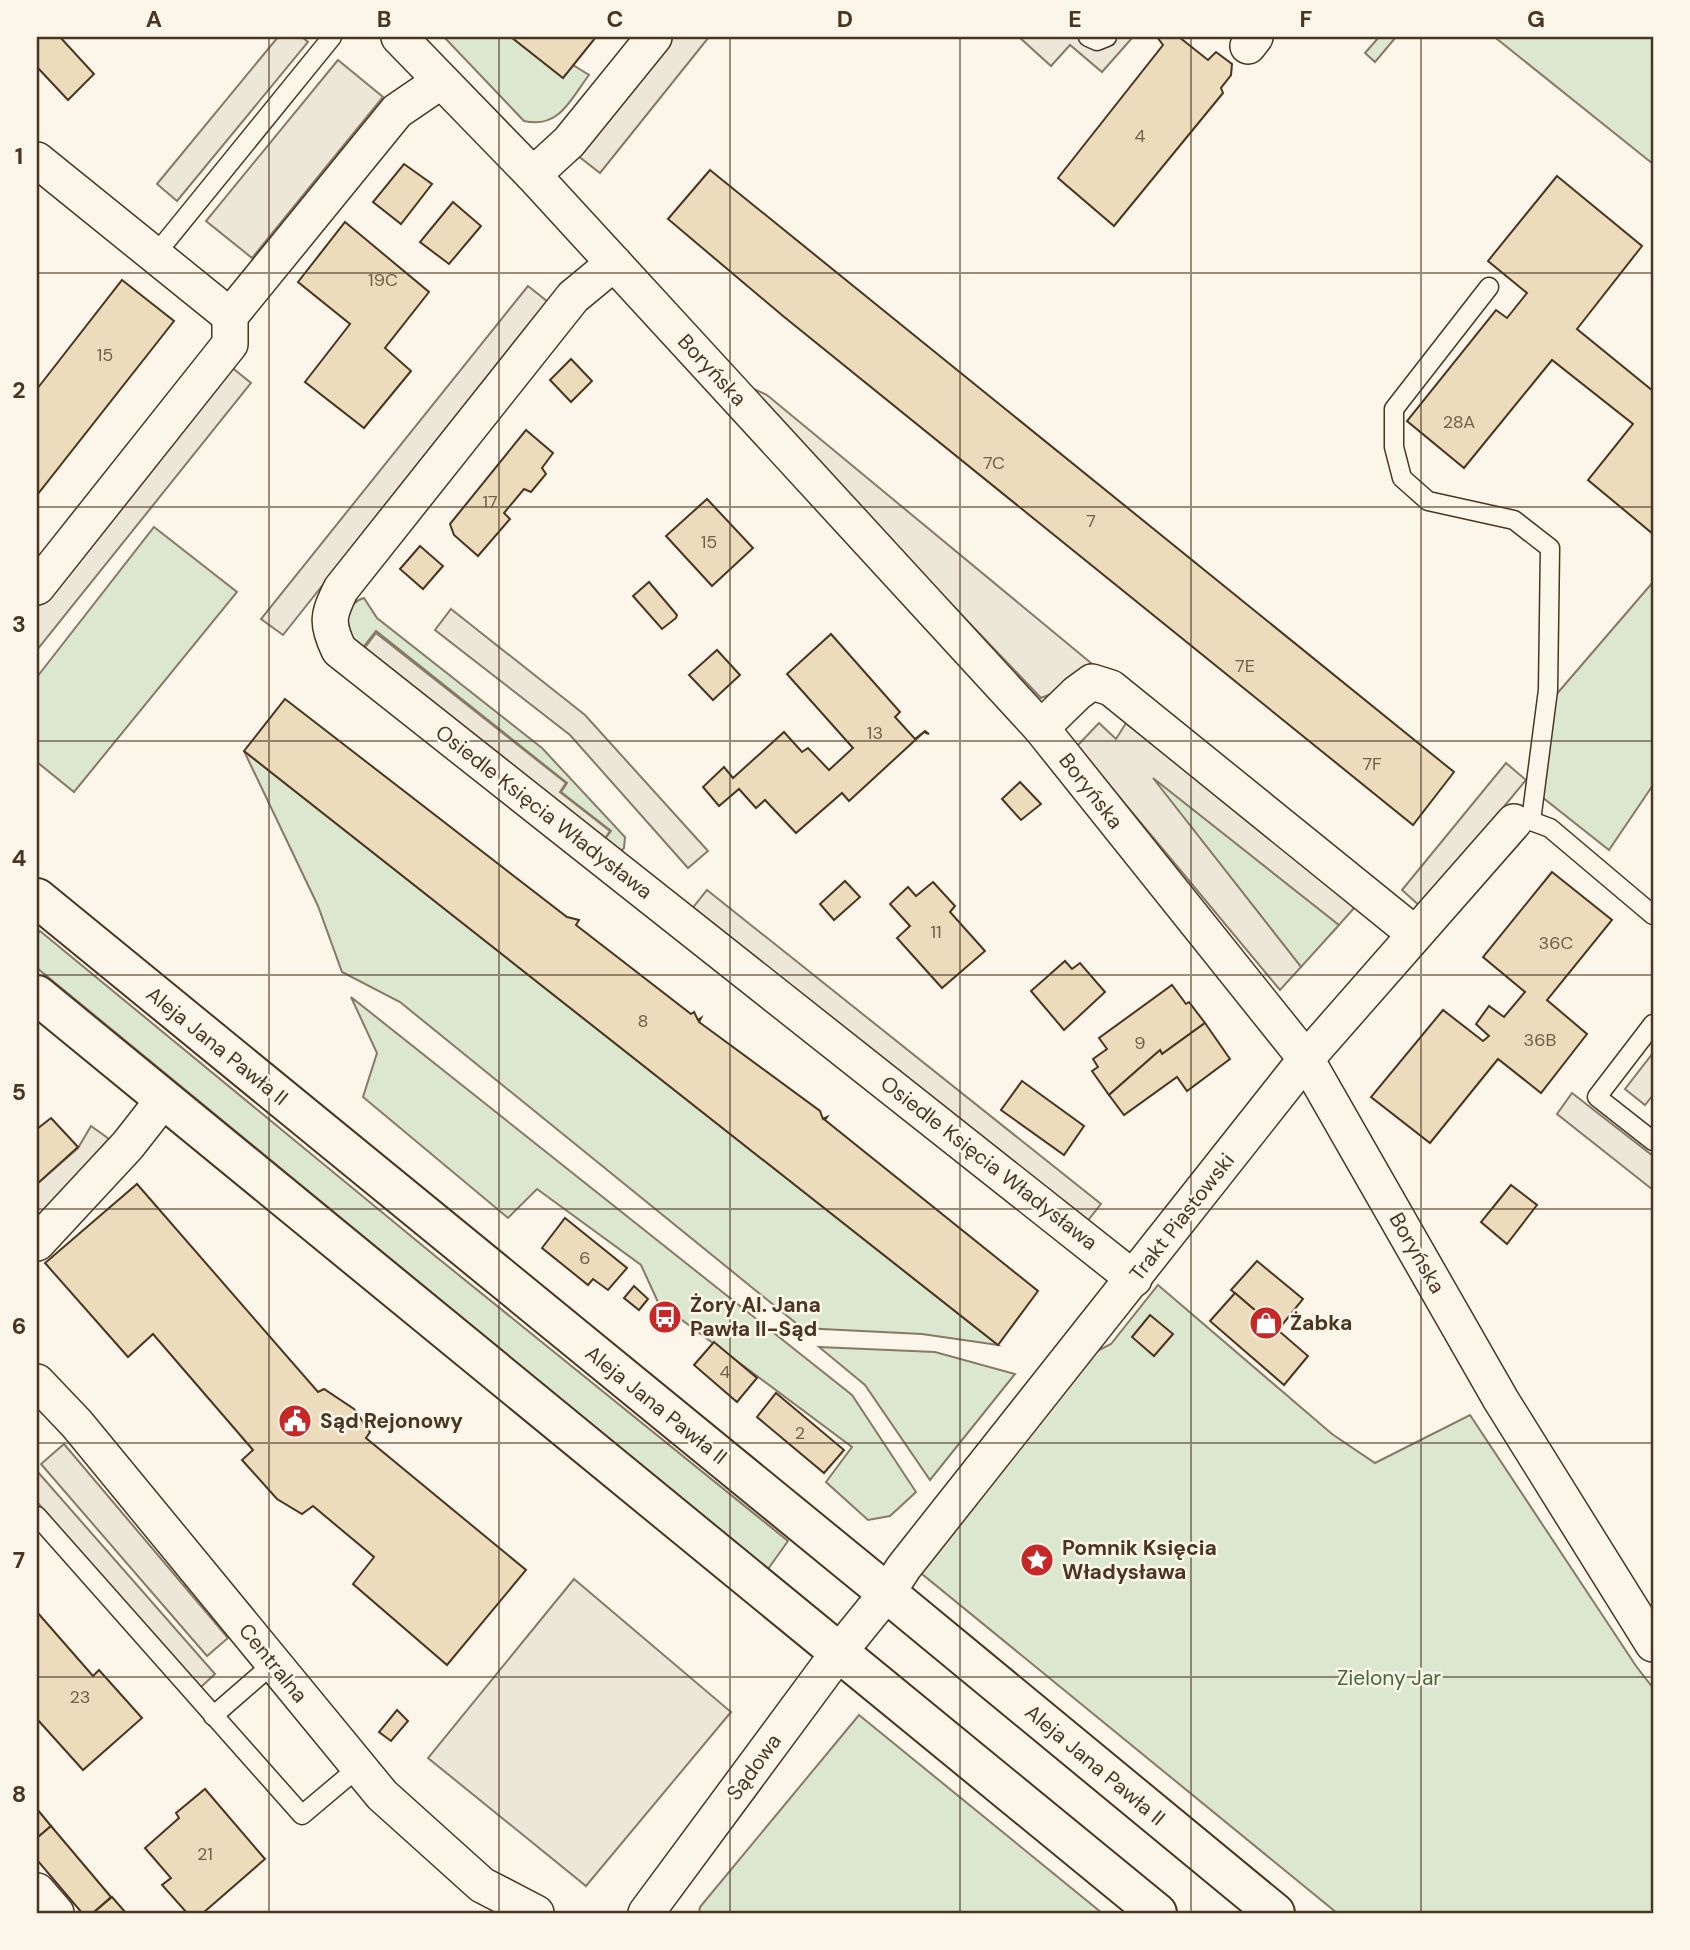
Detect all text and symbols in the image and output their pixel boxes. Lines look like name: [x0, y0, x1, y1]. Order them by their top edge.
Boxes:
text: A: [146, 4, 162, 34]
text: B: [377, 4, 391, 34]
text: C: [607, 4, 623, 34]
text: D: [837, 4, 853, 34]
text: E: [1068, 4, 1082, 34]
text: F: [1300, 4, 1313, 34]
text: G: [1527, 4, 1545, 34]
house number: 4: [1135, 124, 1146, 148]
text: 1: [15, 141, 23, 171]
house number: 19C: [368, 268, 398, 292]
street label: Boryńska: [671, 328, 753, 412]
house number: 15: [97, 343, 113, 367]
text: 2: [12, 375, 26, 405]
house number: 28A: [1443, 410, 1475, 434]
house number: 7C: [983, 451, 1005, 475]
house number: 17: [482, 490, 498, 514]
house number: 7: [1086, 509, 1096, 533]
house number: 15: [701, 530, 717, 554]
text: 3: [12, 609, 26, 639]
house number: 7E: [1235, 654, 1255, 678]
street label: Osiedle Księcia Władysława: [430, 718, 658, 906]
house number: 13: [867, 721, 883, 745]
street label: Boryńska: [1053, 747, 1129, 835]
house number: 7F: [1362, 752, 1382, 776]
text: 4: [12, 843, 27, 873]
house number: 11: [930, 920, 942, 944]
house number: 36C: [1539, 931, 1574, 955]
street label: Aleja Jana Pawła II: [140, 980, 294, 1112]
house number: 8: [638, 1009, 648, 1033]
house number: 36B: [1524, 1028, 1557, 1052]
house number: 9: [1134, 1031, 1146, 1055]
street label: Osiedle Księcia Władysława: [875, 1069, 1103, 1257]
text: 5: [12, 1077, 26, 1107]
street label: Trakt Piastowski: [1123, 1147, 1241, 1287]
street label: Boryńska: [1383, 1207, 1451, 1299]
house number: 6: [579, 1246, 591, 1270]
place label: Żory Al. Jana Pawła II-Sąd: [690, 1291, 821, 1343]
bus stop icon: Żory Al. Jana Pawła II-Sąd: [646, 1298, 684, 1336]
shop icon: Żabka: [1247, 1304, 1285, 1342]
place label: Żabka: [1290, 1309, 1352, 1337]
text: 6: [12, 1311, 26, 1341]
street label: Aleja Jana Pawła II: [579, 1339, 733, 1471]
house number: 4: [720, 1360, 731, 1384]
public building icon: Sąd Rejonowy: [276, 1402, 314, 1440]
place label: Sąd Rejonowy: [320, 1407, 463, 1435]
house number: 2: [795, 1421, 805, 1445]
place label: Pomnik Księcia Władysława: [1062, 1534, 1217, 1586]
place icon: Pomnik Księcia Władysława: [1018, 1541, 1056, 1579]
text: 7: [13, 1545, 25, 1575]
street label: Centralna: [232, 1617, 314, 1709]
park label: Zielony Jar: [1337, 1664, 1441, 1692]
house number: 23: [69, 1685, 91, 1709]
street label: Aleja Jana Pawła II: [1019, 1698, 1171, 1832]
street label: Sądowa: [720, 1728, 788, 1806]
text: 8: [12, 1779, 26, 1809]
house number: 21: [197, 1842, 213, 1866]

